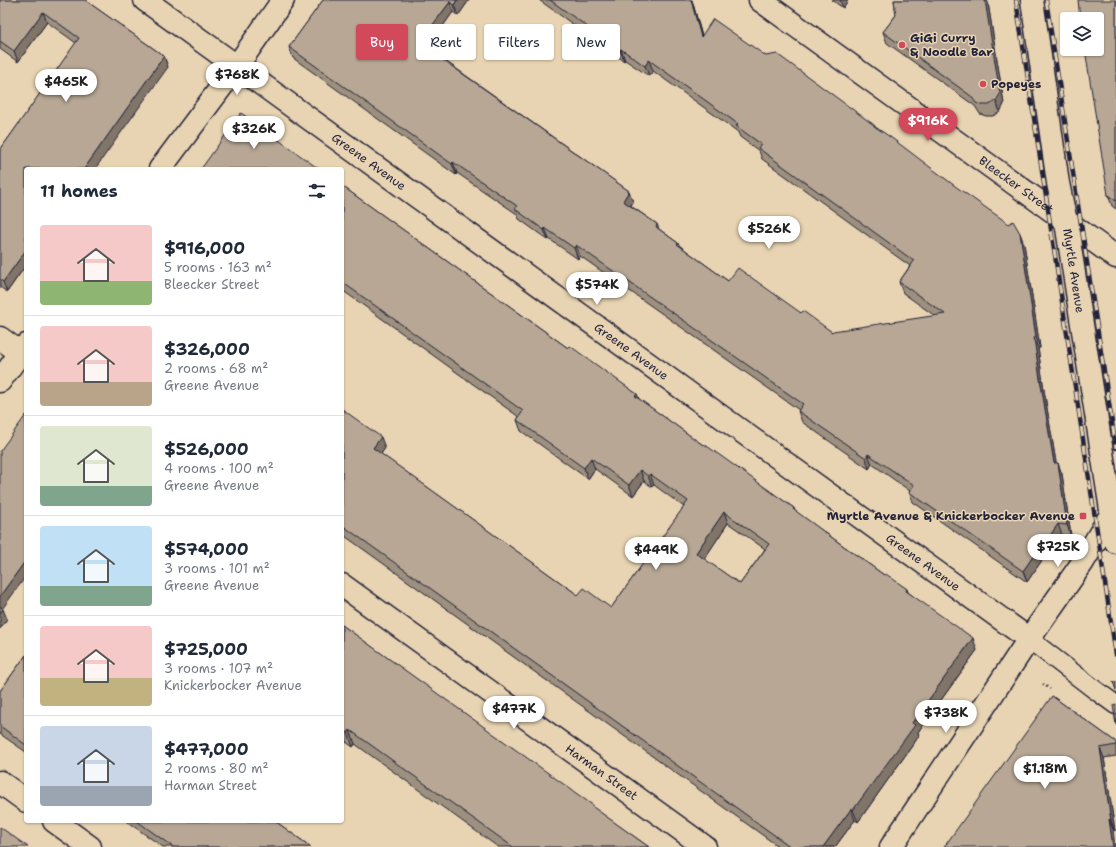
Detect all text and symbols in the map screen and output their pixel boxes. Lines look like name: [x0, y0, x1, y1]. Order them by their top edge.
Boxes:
map controls: [1060, 12, 1104, 56]
button: layers: [1060, 12, 1104, 56]
chip: Buy: [356, 24, 408, 60]
chip: Rent: [416, 24, 476, 60]
chip: Filters: [484, 24, 554, 60]
chip: New: [562, 24, 620, 60]
place label: GiGi Curry & Noodle Bar: [910, 30, 993, 60]
marker: GiGi Curry & Noodle Bar: [897, 40, 907, 50]
pin: $768K: [209, 62, 265, 96]
text: $768K: [215, 66, 259, 83]
pin: $465K: [38, 69, 94, 103]
text: $465K: [44, 73, 88, 90]
place label: Popeyes: [991, 76, 1041, 92]
marker: Popeyes: [978, 79, 988, 89]
pin: $916K: [900, 108, 956, 142]
text: $916K: [908, 112, 948, 129]
pin: $326K: [226, 116, 282, 150]
text: $326K: [232, 120, 276, 137]
street label: Greene Avenue: [328, 129, 409, 194]
street label: Bleecker Street: [976, 153, 1057, 217]
text: 11 homes: [40, 180, 118, 202]
icon: filters: [306, 180, 328, 202]
pin: $526K: [741, 216, 797, 250]
text: $526K: [747, 220, 791, 237]
street label: Myrtle Avenue: [1059, 227, 1088, 314]
text: $916,000: [164, 237, 245, 259]
icon: home: [72, 241, 120, 289]
text: 5 rooms · 163 m²: [164, 259, 272, 276]
pin: $574K: [569, 272, 625, 306]
text: Bleecker Street: [164, 276, 260, 293]
text: $574K: [575, 276, 619, 293]
street label: Greene Avenue: [591, 319, 672, 384]
text: $326,000: [164, 338, 250, 360]
icon: home: [72, 342, 120, 390]
text: 2 rooms · 68 m²: [164, 360, 268, 377]
text: Greene Avenue: [164, 377, 259, 394]
text: $526,000: [164, 438, 249, 460]
icon: home: [72, 442, 120, 490]
text: 4 rooms · 100 m²: [164, 460, 274, 477]
text: Greene Avenue: [164, 477, 259, 494]
place label: Myrtle Avenue & Knickerbocker Avenue: [827, 508, 1075, 524]
marker: Myrtle Avenue & Knickerbocker Avenue: [1078, 511, 1088, 521]
street label: Greene Avenue: [883, 530, 964, 595]
pin: $725K: [1030, 534, 1086, 568]
pin: $449K: [628, 537, 684, 571]
text: $574,000: [164, 538, 249, 560]
text: $725K: [1036, 538, 1080, 555]
text: $449K: [634, 541, 678, 558]
icon: home: [72, 542, 120, 590]
text: 3 rooms · 101 m²: [164, 560, 270, 577]
text: Greene Avenue: [164, 577, 259, 594]
text: $725,000: [164, 638, 248, 660]
icon: home: [72, 642, 120, 690]
text: 3 rooms · 107 m²: [164, 660, 273, 677]
text: Knickerbocker Avenue: [164, 677, 302, 694]
pin: $477K: [486, 696, 542, 730]
text: $477K: [492, 700, 536, 717]
pin: $738K: [918, 700, 974, 734]
text: $738K: [924, 704, 968, 721]
text: $477,000: [164, 738, 249, 760]
street label: Harman Street: [562, 741, 641, 804]
icon: home: [72, 742, 120, 790]
pin: $1.18M: [1012, 756, 1078, 790]
text: 2 rooms · 80 m²: [164, 760, 268, 777]
text: $1.18M: [1023, 760, 1067, 777]
text: Harman Street: [164, 777, 257, 794]

